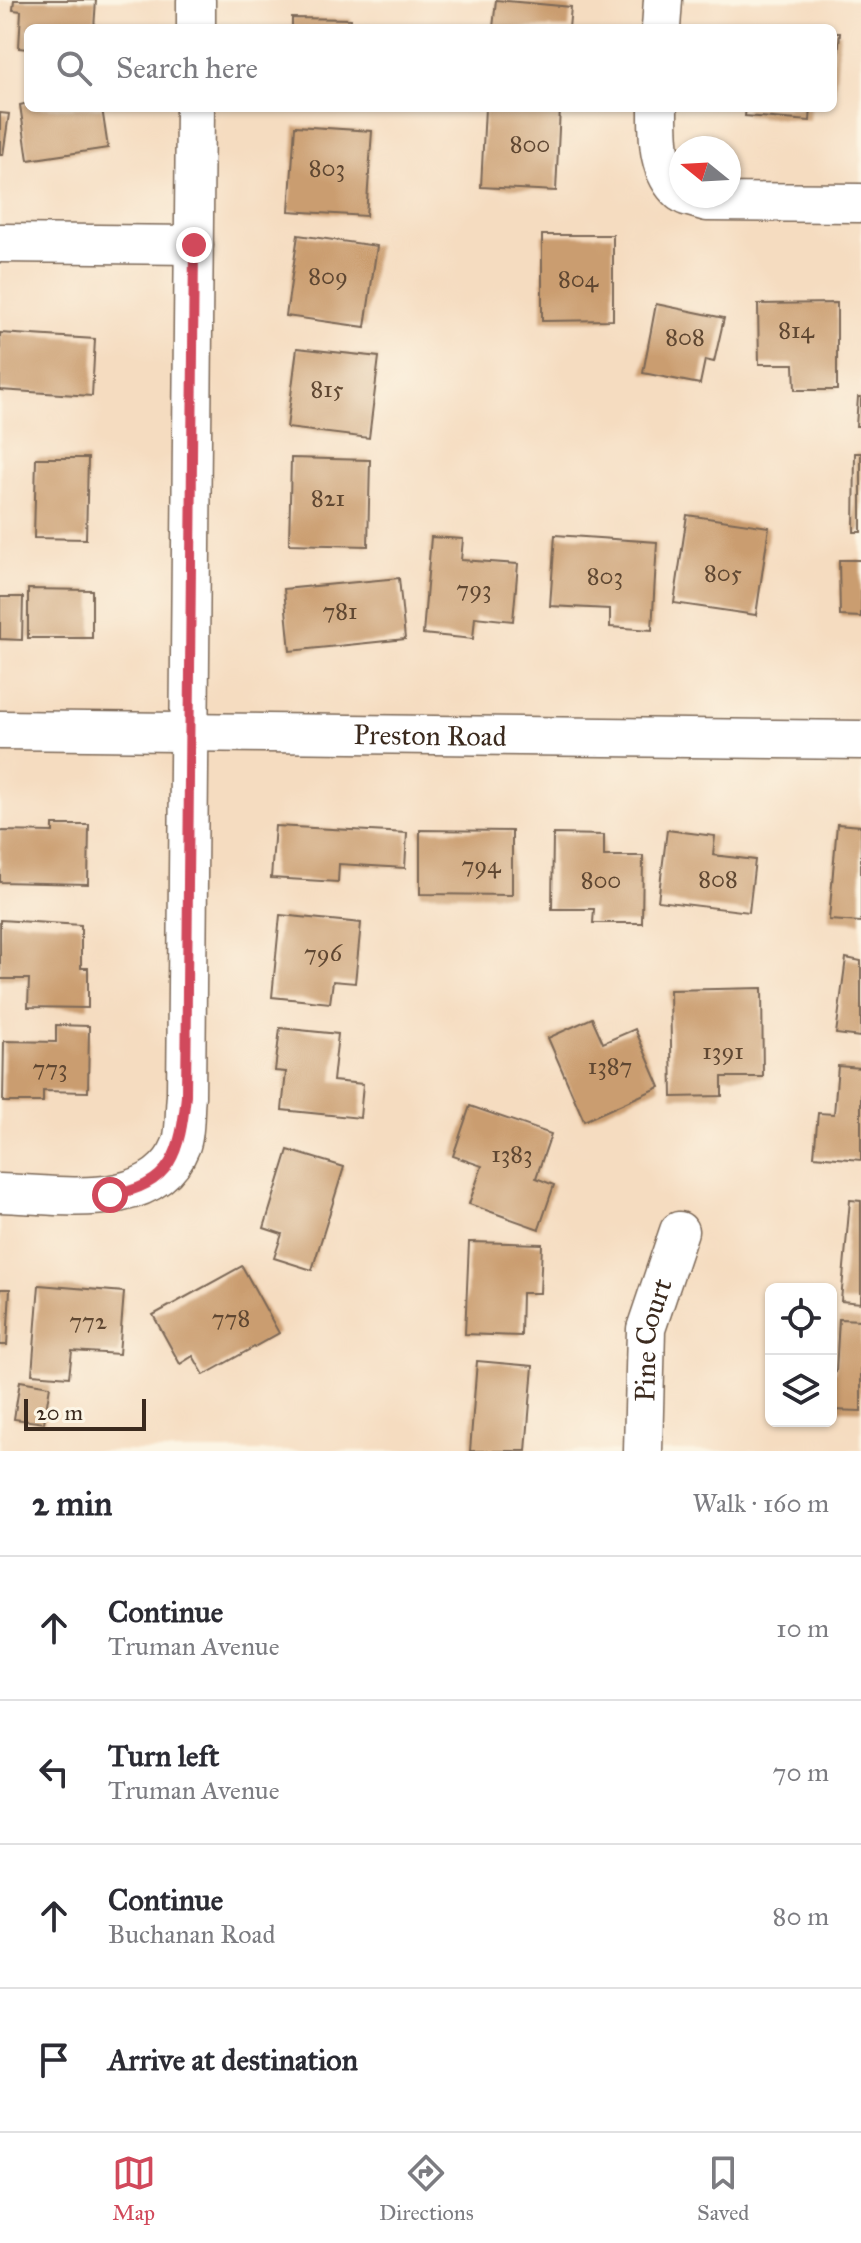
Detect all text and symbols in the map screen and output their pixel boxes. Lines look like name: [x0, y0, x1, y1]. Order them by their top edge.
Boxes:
search box: [24, 24, 837, 112]
icon: search: [52, 46, 96, 90]
text: Search here: [116, 50, 258, 86]
house number: 800: [510, 129, 550, 159]
north arrow: [669, 136, 741, 208]
house number: 803: [309, 153, 345, 183]
route end: [176, 227, 212, 263]
house number: 809: [308, 261, 348, 291]
house number: 804: [558, 264, 599, 294]
house number: 814: [778, 315, 814, 345]
house number: 808: [665, 322, 705, 352]
house number: 815: [310, 374, 344, 404]
house number: 821: [311, 483, 345, 513]
house number: 805: [704, 558, 742, 588]
house number: 803: [587, 561, 623, 591]
house number: 793: [456, 574, 492, 604]
house number: 781: [322, 596, 358, 626]
street label: Preston Road: [353, 717, 507, 753]
house number: 794: [461, 850, 501, 880]
house number: 808: [698, 864, 738, 894]
house number: 800: [581, 865, 621, 895]
house number: 796: [304, 938, 343, 968]
house number: 1391: [702, 1036, 744, 1066]
house number: 1387: [588, 1051, 632, 1081]
house number: 773: [32, 1053, 68, 1083]
house number: 1383: [491, 1139, 533, 1169]
route start: [92, 1177, 128, 1213]
street label: Pine Court: [627, 1273, 679, 1402]
map controls: [765, 1283, 837, 1427]
button: locate: [765, 1283, 837, 1355]
house number: 778: [212, 1303, 250, 1333]
house number: 772: [69, 1306, 107, 1336]
button: layers: [765, 1355, 837, 1427]
scale bar: [24, 1395, 146, 1431]
text: 20 m: [36, 1399, 83, 1426]
text: 2 min: [32, 1483, 112, 1524]
text: Walk · 160 m: [693, 1487, 829, 1519]
text: Continue: [108, 1594, 223, 1630]
icon: ahead: [32, 1606, 76, 1650]
text: 10 m: [776, 1612, 829, 1644]
text: Truman Avenue: [108, 1630, 280, 1662]
text: Turn left: [108, 1738, 219, 1774]
icon: left: [32, 1750, 76, 1794]
text: 70 m: [773, 1756, 829, 1788]
text: Truman Avenue: [108, 1774, 280, 1806]
text: Continue: [108, 1882, 223, 1918]
icon: ahead: [32, 1894, 76, 1938]
text: 80 m: [773, 1900, 829, 1932]
text: Buchanan Road: [108, 1918, 276, 1950]
icon: arrive: [32, 2038, 76, 2082]
text: Arrive at destination: [108, 2042, 358, 2078]
tab: Map: [112, 2151, 156, 2226]
tab: Directions: [379, 2151, 474, 2226]
tab: Saved: [697, 2151, 749, 2226]

